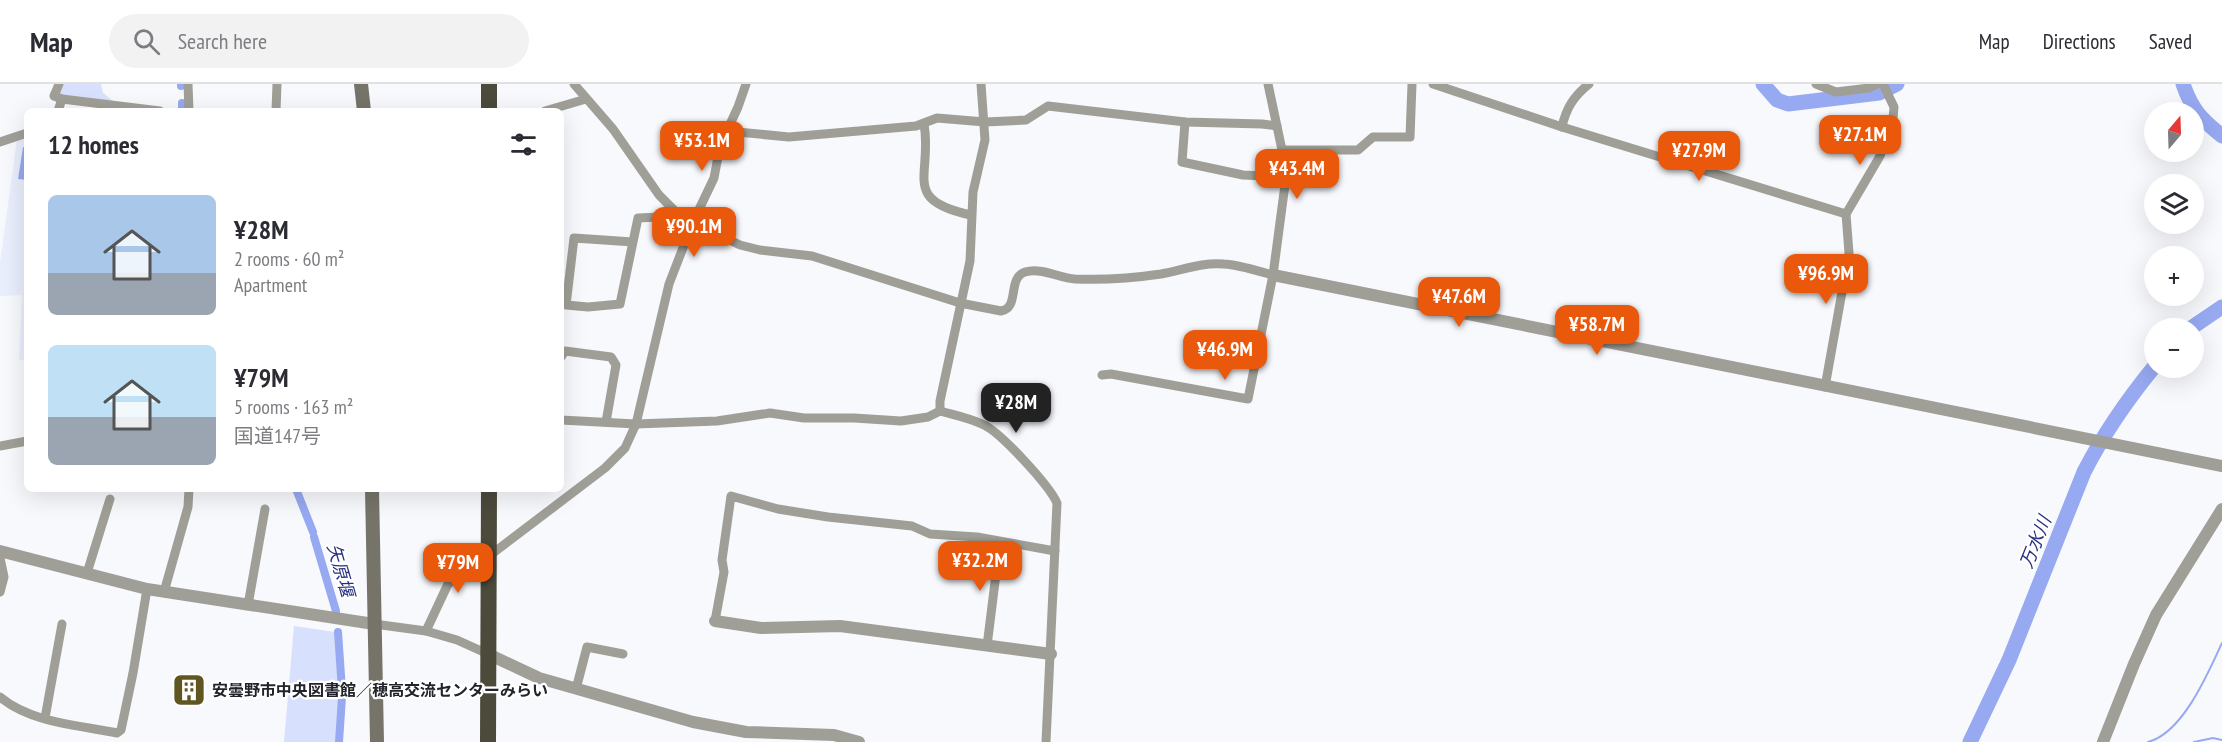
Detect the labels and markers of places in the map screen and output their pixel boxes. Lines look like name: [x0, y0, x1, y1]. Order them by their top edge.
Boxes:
pin: ¥27.1M: [1811, 115, 1909, 166]
pin: ¥53.1M: [653, 121, 751, 172]
pin: ¥27.9M: [1650, 131, 1748, 182]
pin: ¥43.4M: [1248, 149, 1346, 200]
pin: ¥90.1M: [645, 207, 743, 258]
pin: ¥96.9M: [1777, 254, 1875, 305]
pin: ¥47.6M: [1410, 277, 1508, 328]
pin: ¥58.7M: [1548, 305, 1646, 356]
pin: ¥46.9M: [1176, 330, 1274, 381]
pin: ¥28M: [980, 383, 1052, 434]
pin: ¥32.2M: [931, 541, 1029, 592]
pin: ¥79M: [422, 543, 494, 594]
building icon: 安曇野市中央図書館／穂高交流センターみらい: [171, 672, 207, 708]
place label: 安曇野市中央図書館／穂高交流センターみらい: [212, 680, 548, 700]

